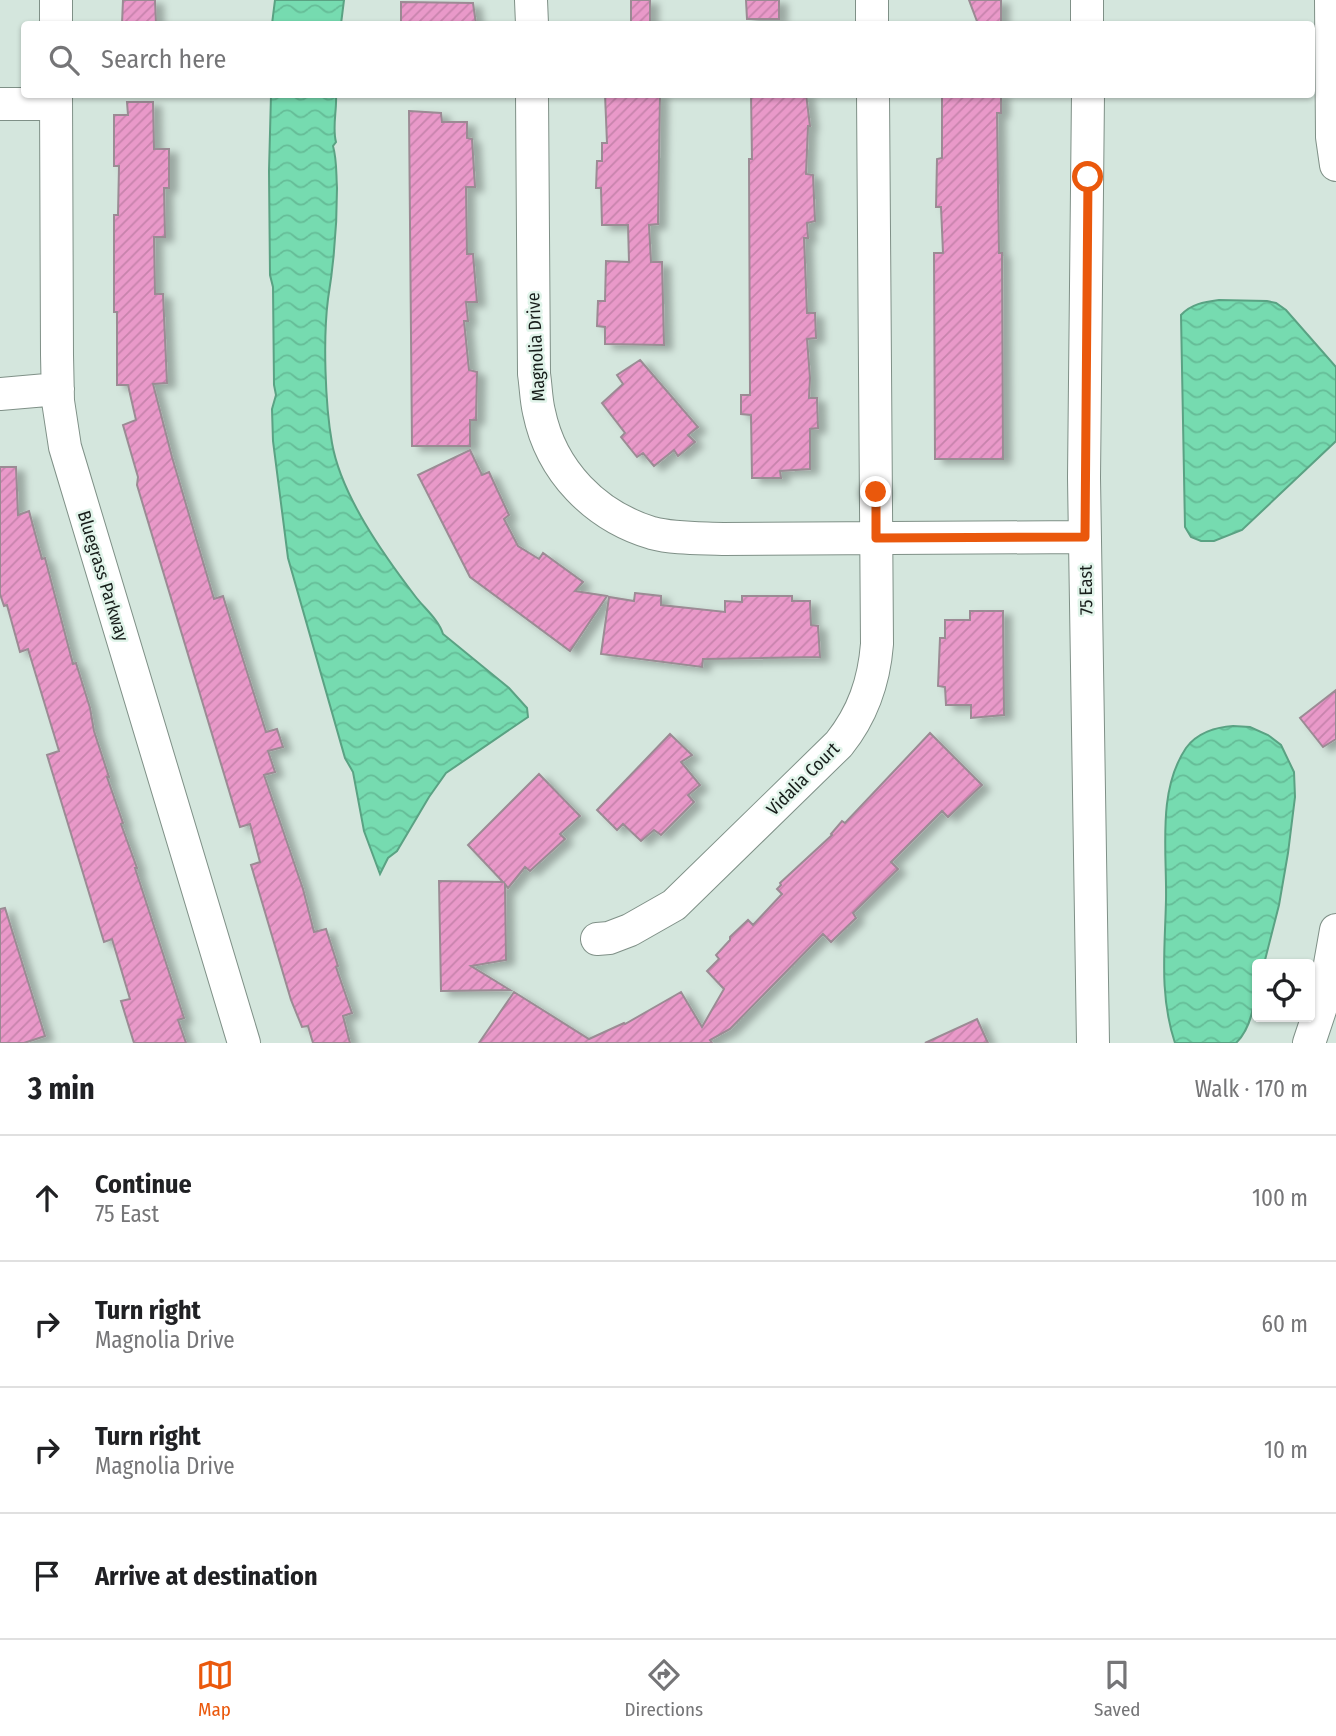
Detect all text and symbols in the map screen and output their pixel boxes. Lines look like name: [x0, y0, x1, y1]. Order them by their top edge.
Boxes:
search box: [21, 21, 1315, 98]
icon: search: [45, 41, 83, 79]
text: Search here: [101, 44, 226, 75]
route start: [1072, 161, 1103, 192]
street label: Magnolia Drive: [522, 292, 550, 402]
route end: [860, 476, 891, 507]
street label: Bluegrass Parkway: [73, 508, 133, 644]
street label: 75 East: [1075, 565, 1097, 615]
street label: Vidalia Court: [762, 738, 844, 820]
map controls: [1252, 959, 1315, 1022]
button: locate: [1252, 959, 1315, 1022]
text: 3 min: [28, 1071, 95, 1107]
text: Walk · 170 m: [1195, 1075, 1308, 1103]
text: Continue: [95, 1169, 192, 1200]
icon: ahead: [28, 1179, 66, 1217]
text: 100 m: [1252, 1184, 1308, 1212]
text: 75 East: [95, 1200, 159, 1228]
text: Turn right: [95, 1295, 201, 1326]
icon: right: [28, 1305, 66, 1343]
text: 60 m: [1262, 1310, 1308, 1338]
text: Magnolia Drive: [95, 1326, 235, 1354]
text: Turn right: [95, 1421, 201, 1452]
icon: right: [28, 1431, 66, 1469]
text: 10 m: [1264, 1436, 1308, 1464]
text: Magnolia Drive: [95, 1452, 235, 1480]
icon: arrive: [28, 1557, 66, 1595]
text: Arrive at destination: [95, 1561, 318, 1592]
tab: Map: [196, 1656, 234, 1721]
tab: Directions: [625, 1656, 703, 1721]
tab: Saved: [1094, 1656, 1140, 1721]

